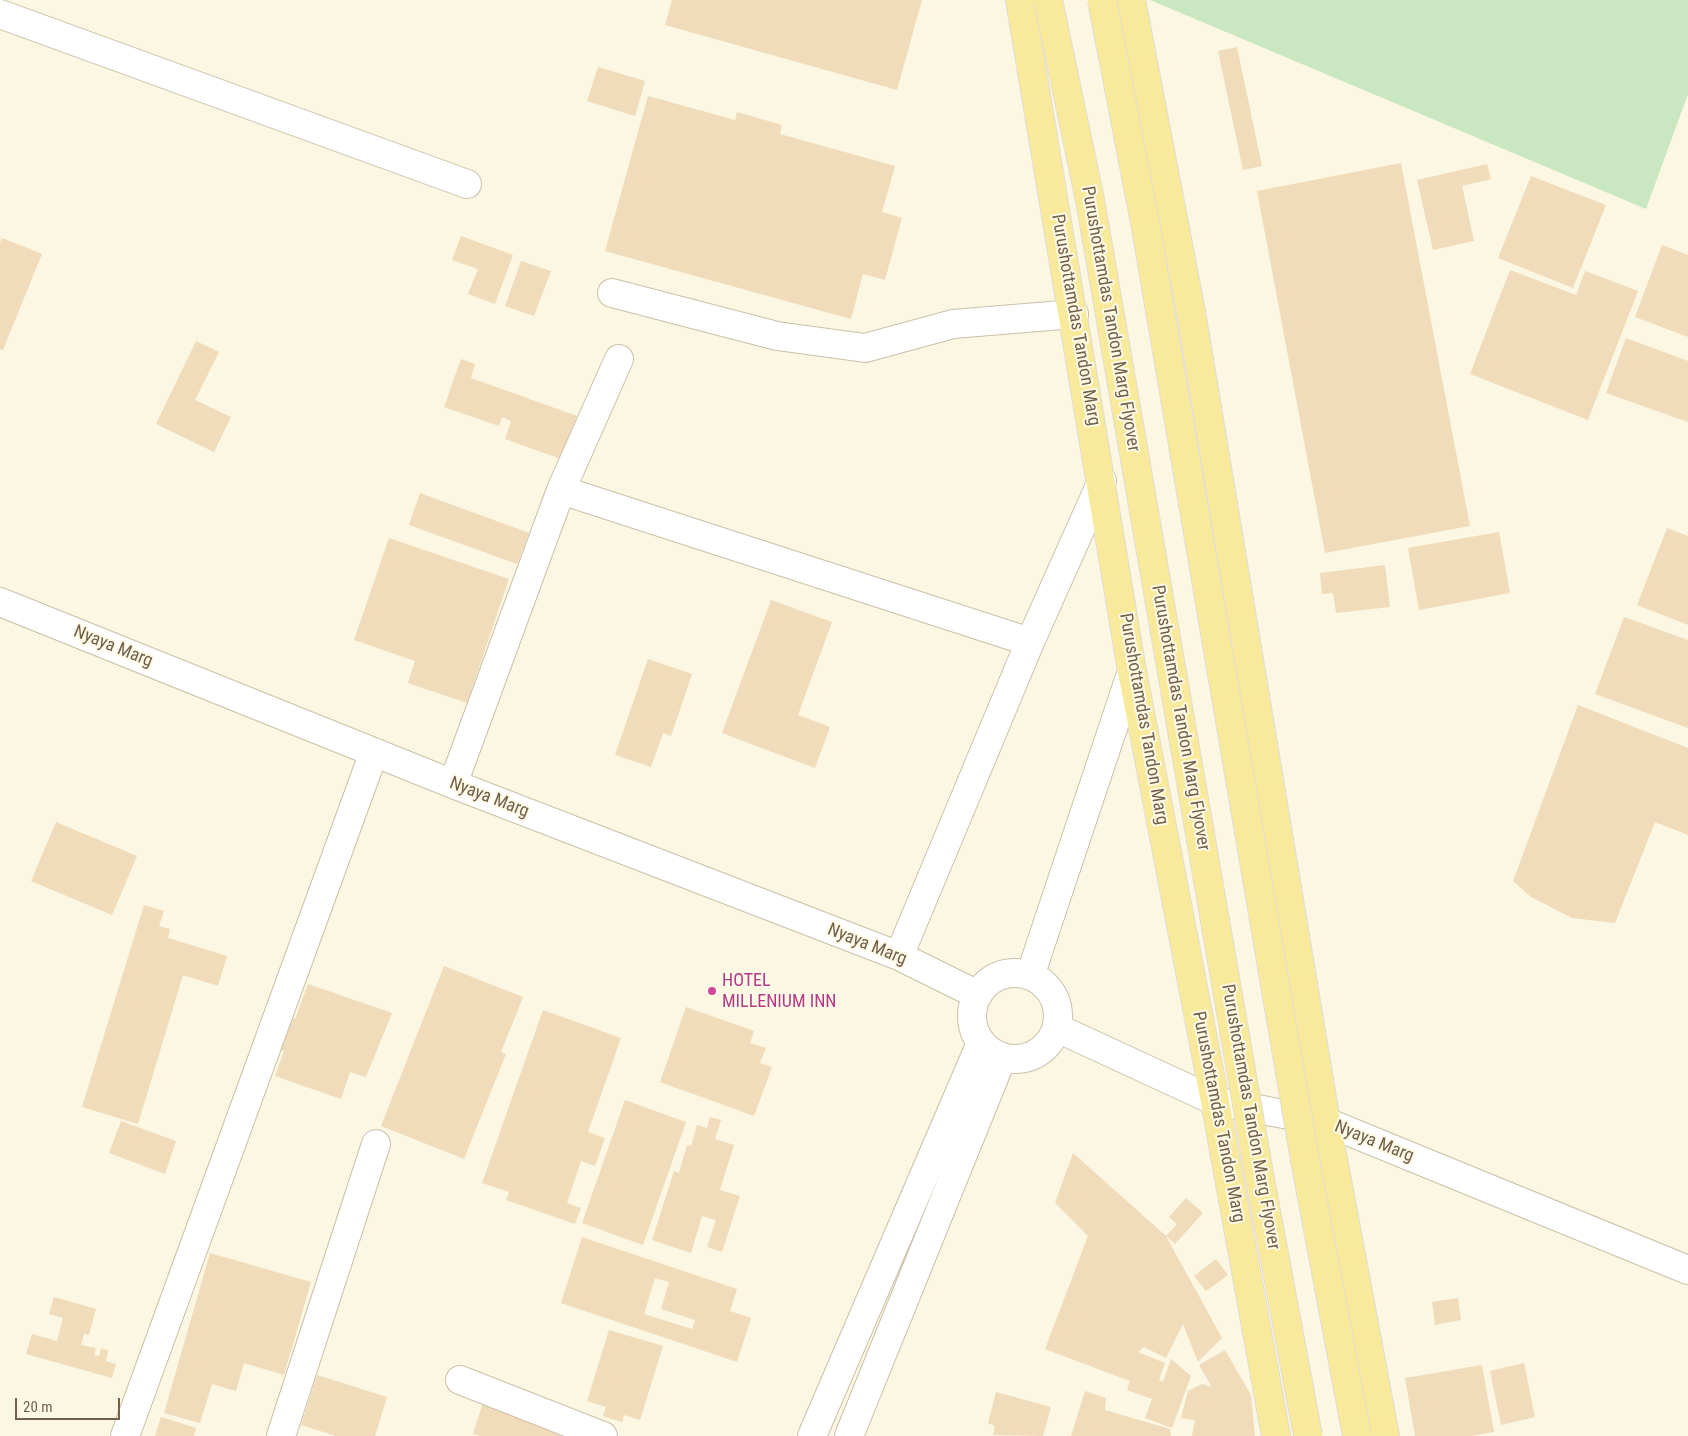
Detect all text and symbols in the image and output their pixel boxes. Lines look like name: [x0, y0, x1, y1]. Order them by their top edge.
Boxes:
street label: Purushottamdas Tandon Marg Flyover: [1076, 185, 1144, 453]
street label: Purushottamdas Tandon Marg: [1046, 213, 1104, 427]
street label: Purushottamdas Tandon Marg Flyover: [1146, 584, 1214, 852]
street label: Purushottamdas Tandon Marg: [1114, 612, 1172, 826]
street label: Nyaya Marg: [70, 621, 156, 673]
street label: Nyaya Marg: [446, 773, 532, 823]
street label: Nyaya Marg: [824, 919, 910, 971]
place label: HOTEL MILLENIUM INN: [722, 970, 836, 1012]
street label: Purushottamdas Tandon Marg Flyover: [1216, 983, 1284, 1251]
marker: HOTEL MILLENIUM INN: [706, 985, 718, 997]
street label: Purushottamdas Tandon Marg: [1187, 1010, 1249, 1224]
street label: Nyaya Marg: [1331, 1116, 1417, 1168]
scale bar: [18, 1388, 122, 1420]
text: 20 m: [23, 1398, 53, 1416]

